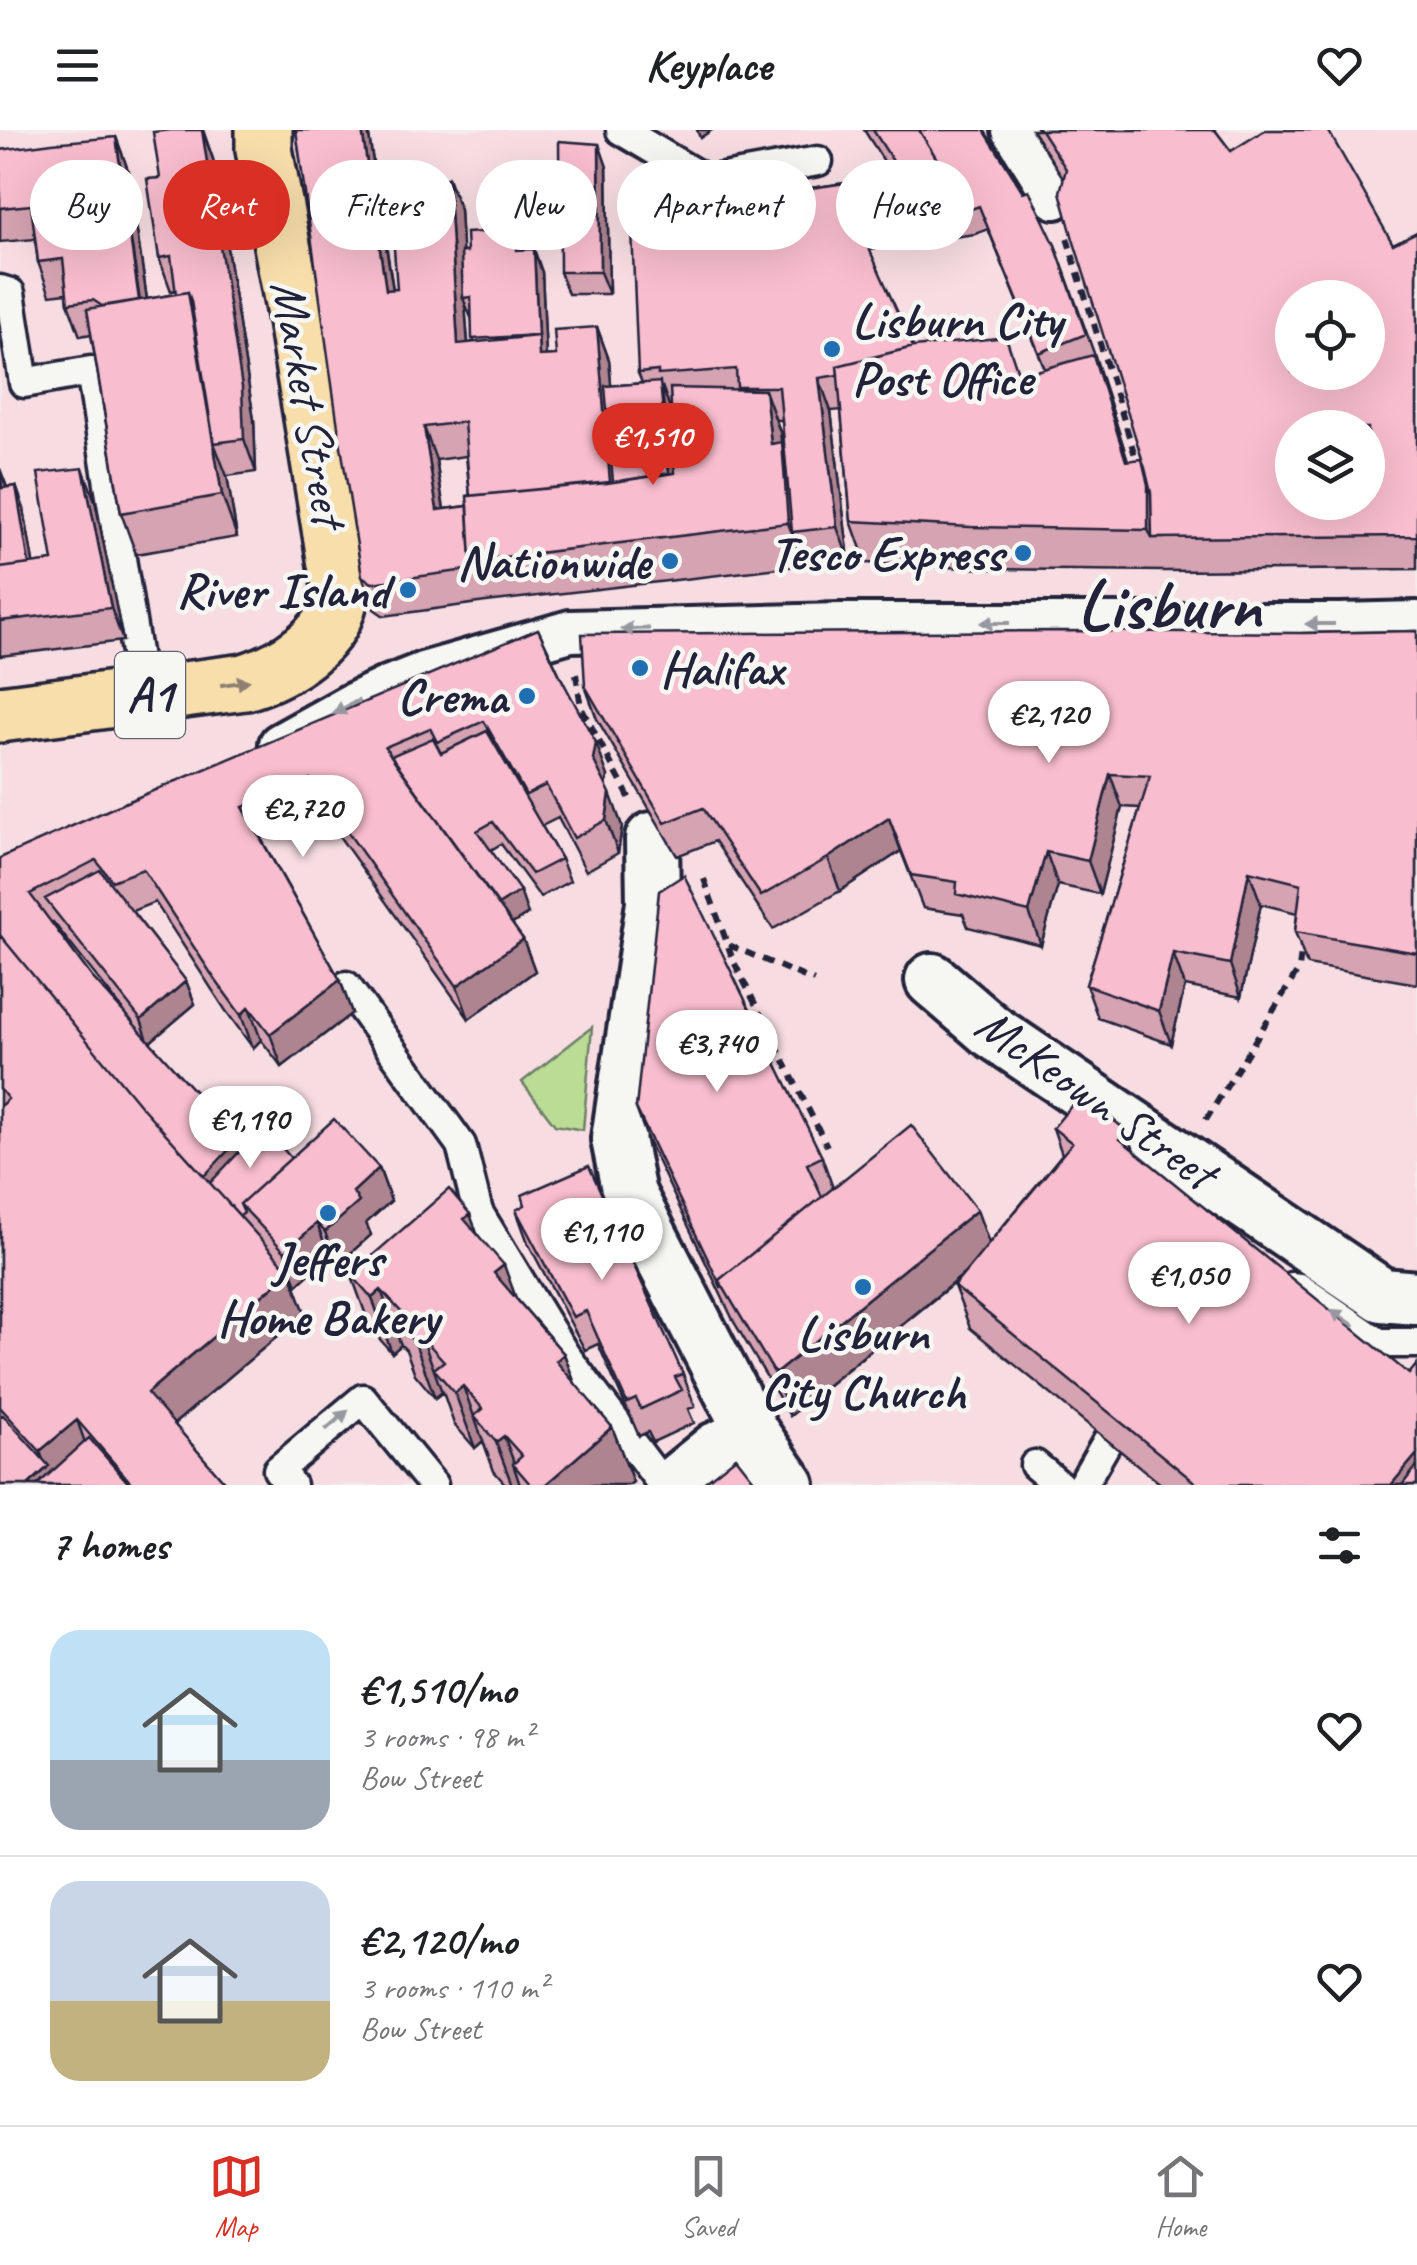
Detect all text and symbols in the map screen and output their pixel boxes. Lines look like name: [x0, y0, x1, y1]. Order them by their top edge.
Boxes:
text: Keyplace: [645, 37, 772, 94]
icon: menu: [50, 38, 105, 93]
icon: heart: [1312, 38, 1367, 93]
chip: Buy: [30, 160, 143, 250]
chip: Rent: [163, 160, 290, 250]
chip: Filters: [310, 160, 456, 250]
chip: New: [476, 160, 597, 250]
chip: Apartment: [617, 160, 816, 250]
chip: House: [836, 160, 974, 250]
street label: Market Street: [256, 275, 363, 537]
map controls: [1275, 280, 1385, 520]
button: locate: [1275, 280, 1385, 390]
place label: Lisburn City Post Office: [852, 289, 1067, 410]
marker: Lisburn City Post Office: [821, 338, 843, 360]
pin: €1,510: [572, 403, 734, 488]
button: layers: [1275, 410, 1385, 520]
text: €1,510: [614, 415, 692, 456]
place label: Tesco Express: [770, 522, 1007, 585]
place label: Nationwide: [457, 530, 653, 593]
marker: Tesco Express: [1012, 542, 1034, 564]
marker: Nationwide: [659, 550, 681, 572]
place label: River Island: [176, 559, 396, 622]
district label: Lisburn: [1077, 561, 1262, 649]
marker: River Island: [397, 579, 419, 601]
one-way arrow: [978, 615, 1010, 631]
one-way arrow: [1303, 616, 1335, 632]
one-way arrow: [618, 622, 650, 638]
place label: Halifax: [660, 637, 787, 700]
road number: A1: [115, 652, 185, 738]
marker: Halifax: [629, 657, 651, 679]
place label: Crema: [397, 665, 510, 728]
one-way arrow: [220, 674, 252, 690]
pin: €2,120: [968, 681, 1130, 766]
marker: Crema: [516, 685, 538, 707]
text: €2,120: [1010, 693, 1088, 734]
one-way arrow: [332, 699, 361, 716]
pin: €2,720: [222, 775, 384, 860]
text: €2,720: [264, 787, 342, 828]
street label: McKeown Street: [964, 992, 1233, 1207]
pin: €3,740: [636, 1010, 798, 1095]
text: €3,740: [678, 1022, 756, 1063]
pin: €1,190: [169, 1086, 331, 1171]
text: €1,190: [211, 1098, 289, 1139]
pin: €1,110: [521, 1198, 683, 1283]
marker: Jeffers Home Bakery: [317, 1202, 339, 1224]
text: €1,110: [563, 1210, 641, 1251]
place label: Jeffers Home Bakery: [217, 1228, 444, 1349]
pin: €1,050: [1108, 1242, 1270, 1327]
text: €1,050: [1150, 1254, 1228, 1295]
marker: Lisburn City Church: [852, 1276, 874, 1298]
place label: Lisburn City Church: [761, 1302, 966, 1423]
one-way arrow: [1329, 1309, 1356, 1328]
one-way arrow: [324, 1409, 349, 1431]
icon: filters: [1312, 1518, 1367, 1573]
text: 7 homes: [50, 1519, 168, 1572]
text: €1,510/mo: [360, 1663, 516, 1716]
icon: home: [130, 1670, 250, 1790]
icon: heart: [1312, 1703, 1367, 1758]
text: 3 rooms · 98 m²: [360, 1716, 533, 1757]
text: Bow Street: [360, 1757, 481, 1798]
text: €2,120/mo: [360, 1914, 517, 1967]
icon: home: [130, 1921, 250, 2041]
icon: heart: [1312, 1954, 1367, 2009]
text: 3 rooms · 110 m²: [360, 1967, 547, 2008]
text: Bow Street: [360, 2008, 481, 2049]
tab: Map: [209, 2149, 264, 2244]
tab: Saved: [681, 2149, 736, 2244]
tab: Home: [1153, 2149, 1208, 2244]

